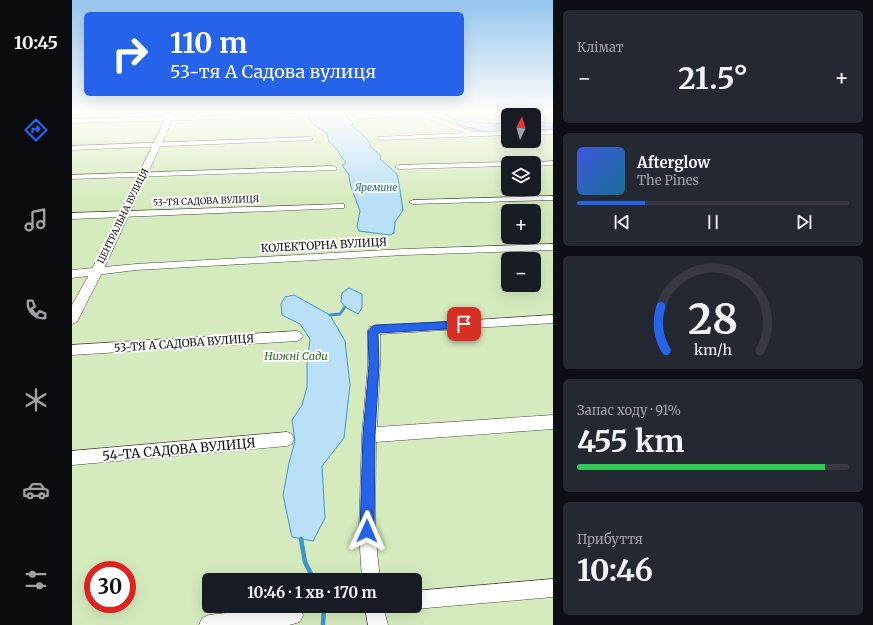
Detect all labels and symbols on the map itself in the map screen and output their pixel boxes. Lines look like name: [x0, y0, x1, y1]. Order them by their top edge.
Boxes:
north arrow: [501, 108, 541, 148]
street label: ЦЕНТРАЛЬНА ВУЛИЦЯ: [95, 166, 151, 265]
water label: Яремине: [354, 181, 397, 194]
street label: 53-ТЯ САДОВА ВУЛИЦЯ: [153, 193, 260, 208]
street label: КОЛЕКТОРНА ВУЛИЦЯ: [261, 235, 388, 255]
pin: [447, 307, 481, 341]
street label: 53-ТЯ А САДОВА ВУЛИЦЯ: [113, 331, 255, 355]
park label: Нижні Сади: [264, 349, 328, 363]
street label: 54-ТА САДОВА ВУЛИЦЯ: [102, 434, 256, 465]
position arrow: [346, 510, 388, 552]
speed limit sign: 30: [84, 561, 136, 613]

